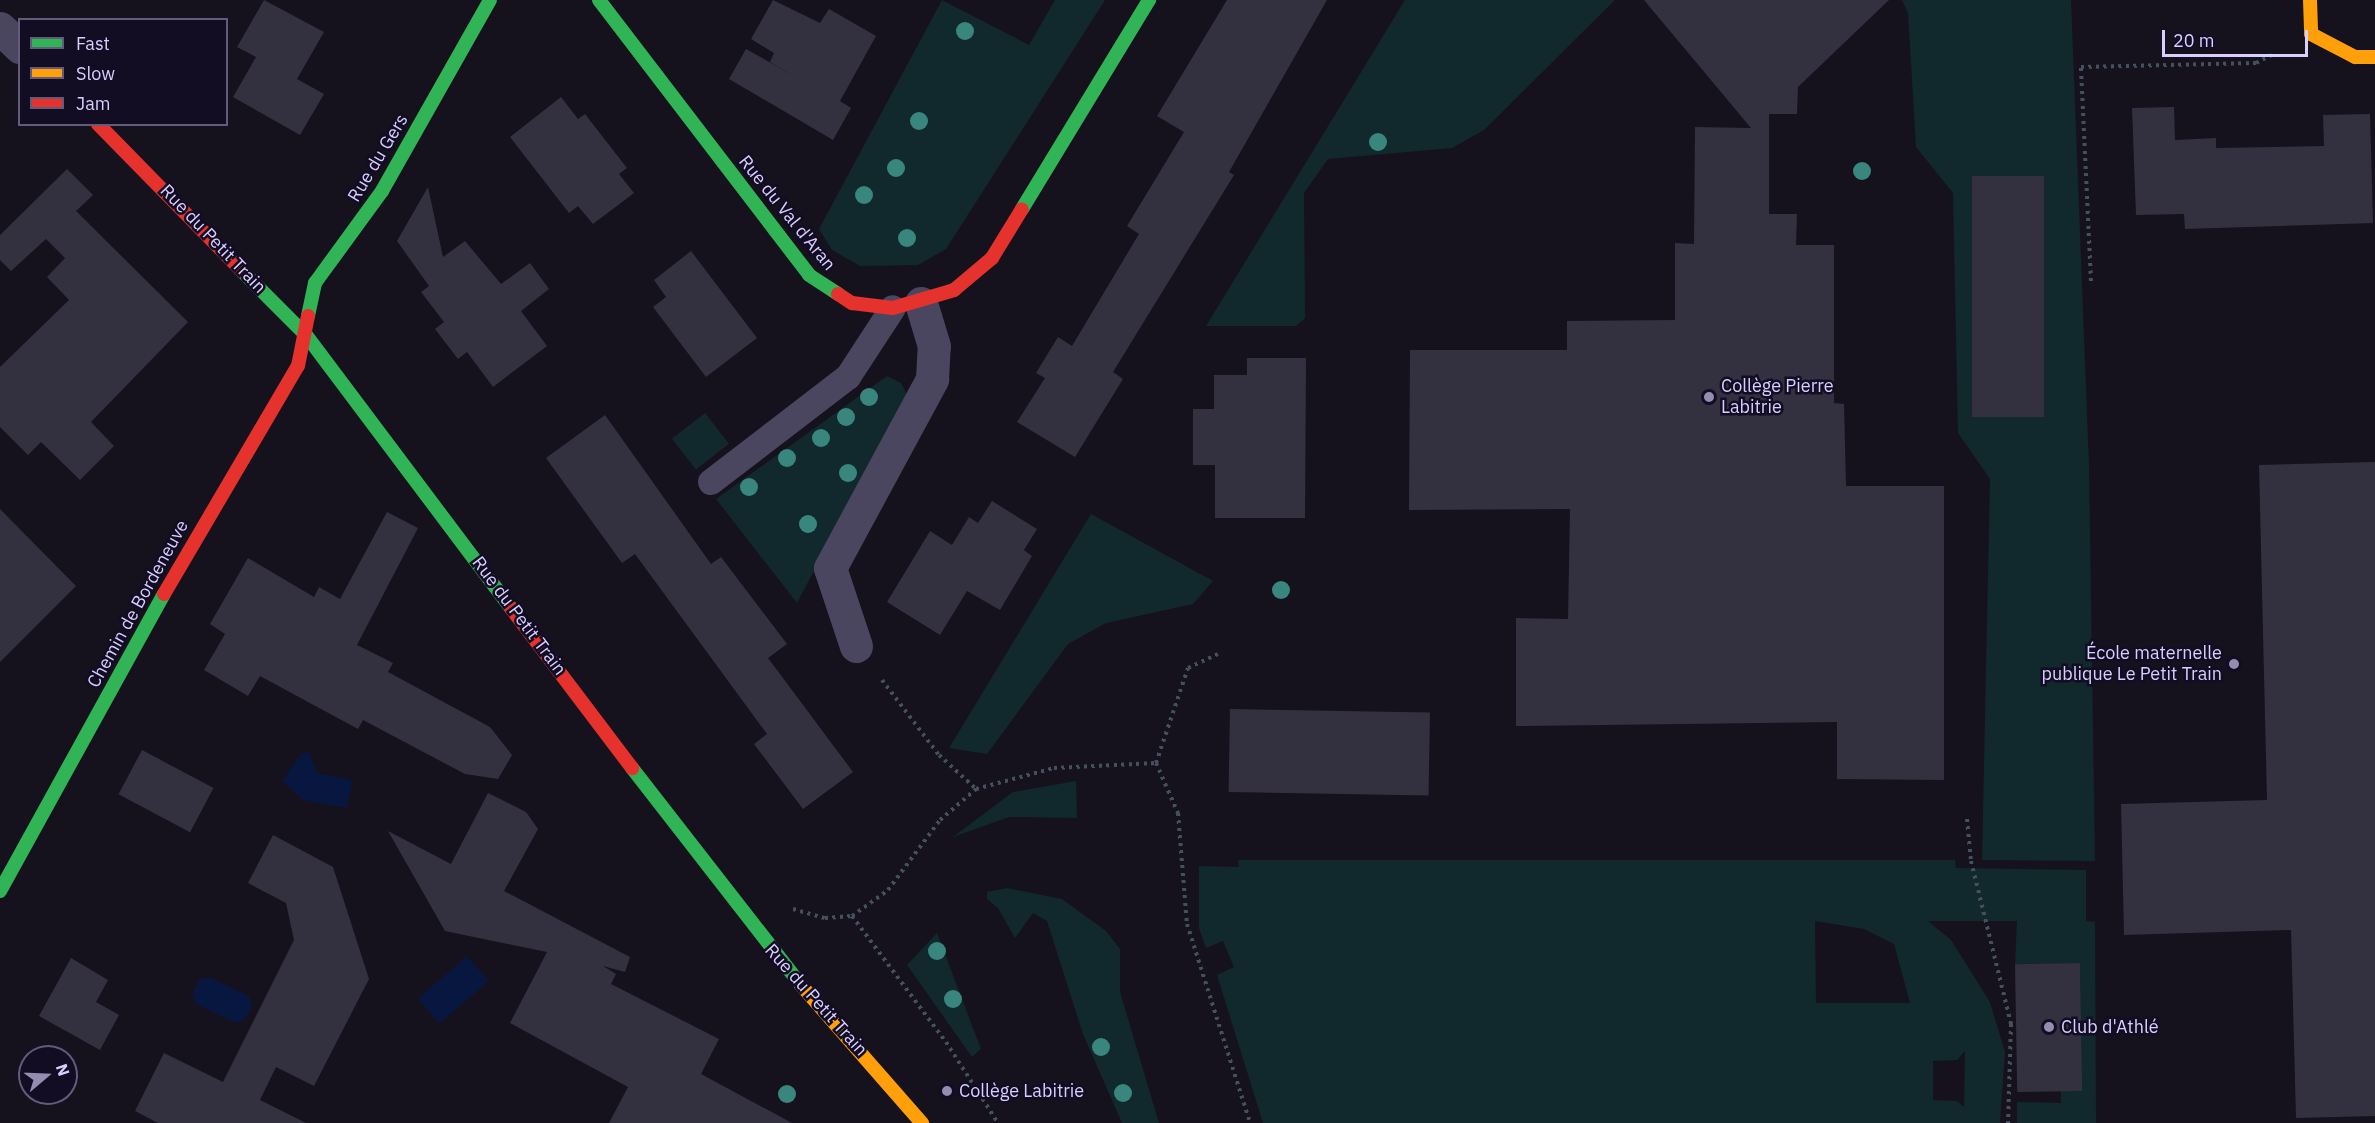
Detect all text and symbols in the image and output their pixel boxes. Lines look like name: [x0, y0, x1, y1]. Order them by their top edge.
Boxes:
legend: [18, 18, 228, 126]
scale bar: [2165, 18, 2310, 56]
text: 20 m: [2173, 29, 2215, 52]
text: Fast: [76, 32, 110, 55]
text: Slow: [76, 62, 115, 85]
text: Jam: [76, 92, 111, 115]
street label: Rue du Gers: [343, 110, 413, 206]
street label: Rue du Val d'Aran: [734, 151, 840, 275]
street label: Rue du Petit Train: [156, 180, 270, 298]
place label: Collège Pierre Labitrie: [1721, 376, 1834, 418]
marker: Collège Pierre Labitrie: [1702, 390, 1716, 404]
street label: Chemin de Bordeneuve: [83, 516, 193, 692]
street label: Rue du Petit Train: [467, 552, 571, 680]
place label: École maternelle publique Le Petit Train: [2042, 643, 2222, 686]
marker: École maternelle publique Le Petit Train: [2227, 657, 2241, 671]
street label: Rue du Petit Train: [760, 940, 872, 1060]
place label: Club d'Athlé: [2061, 1016, 2159, 1038]
marker: Club d'Athlé: [2042, 1020, 2056, 1034]
north arrow: [18, 1045, 78, 1105]
text: N: [52, 1061, 74, 1079]
place label: Collège Labitrie: [959, 1080, 1084, 1102]
marker: Collège Labitrie: [940, 1084, 954, 1098]

